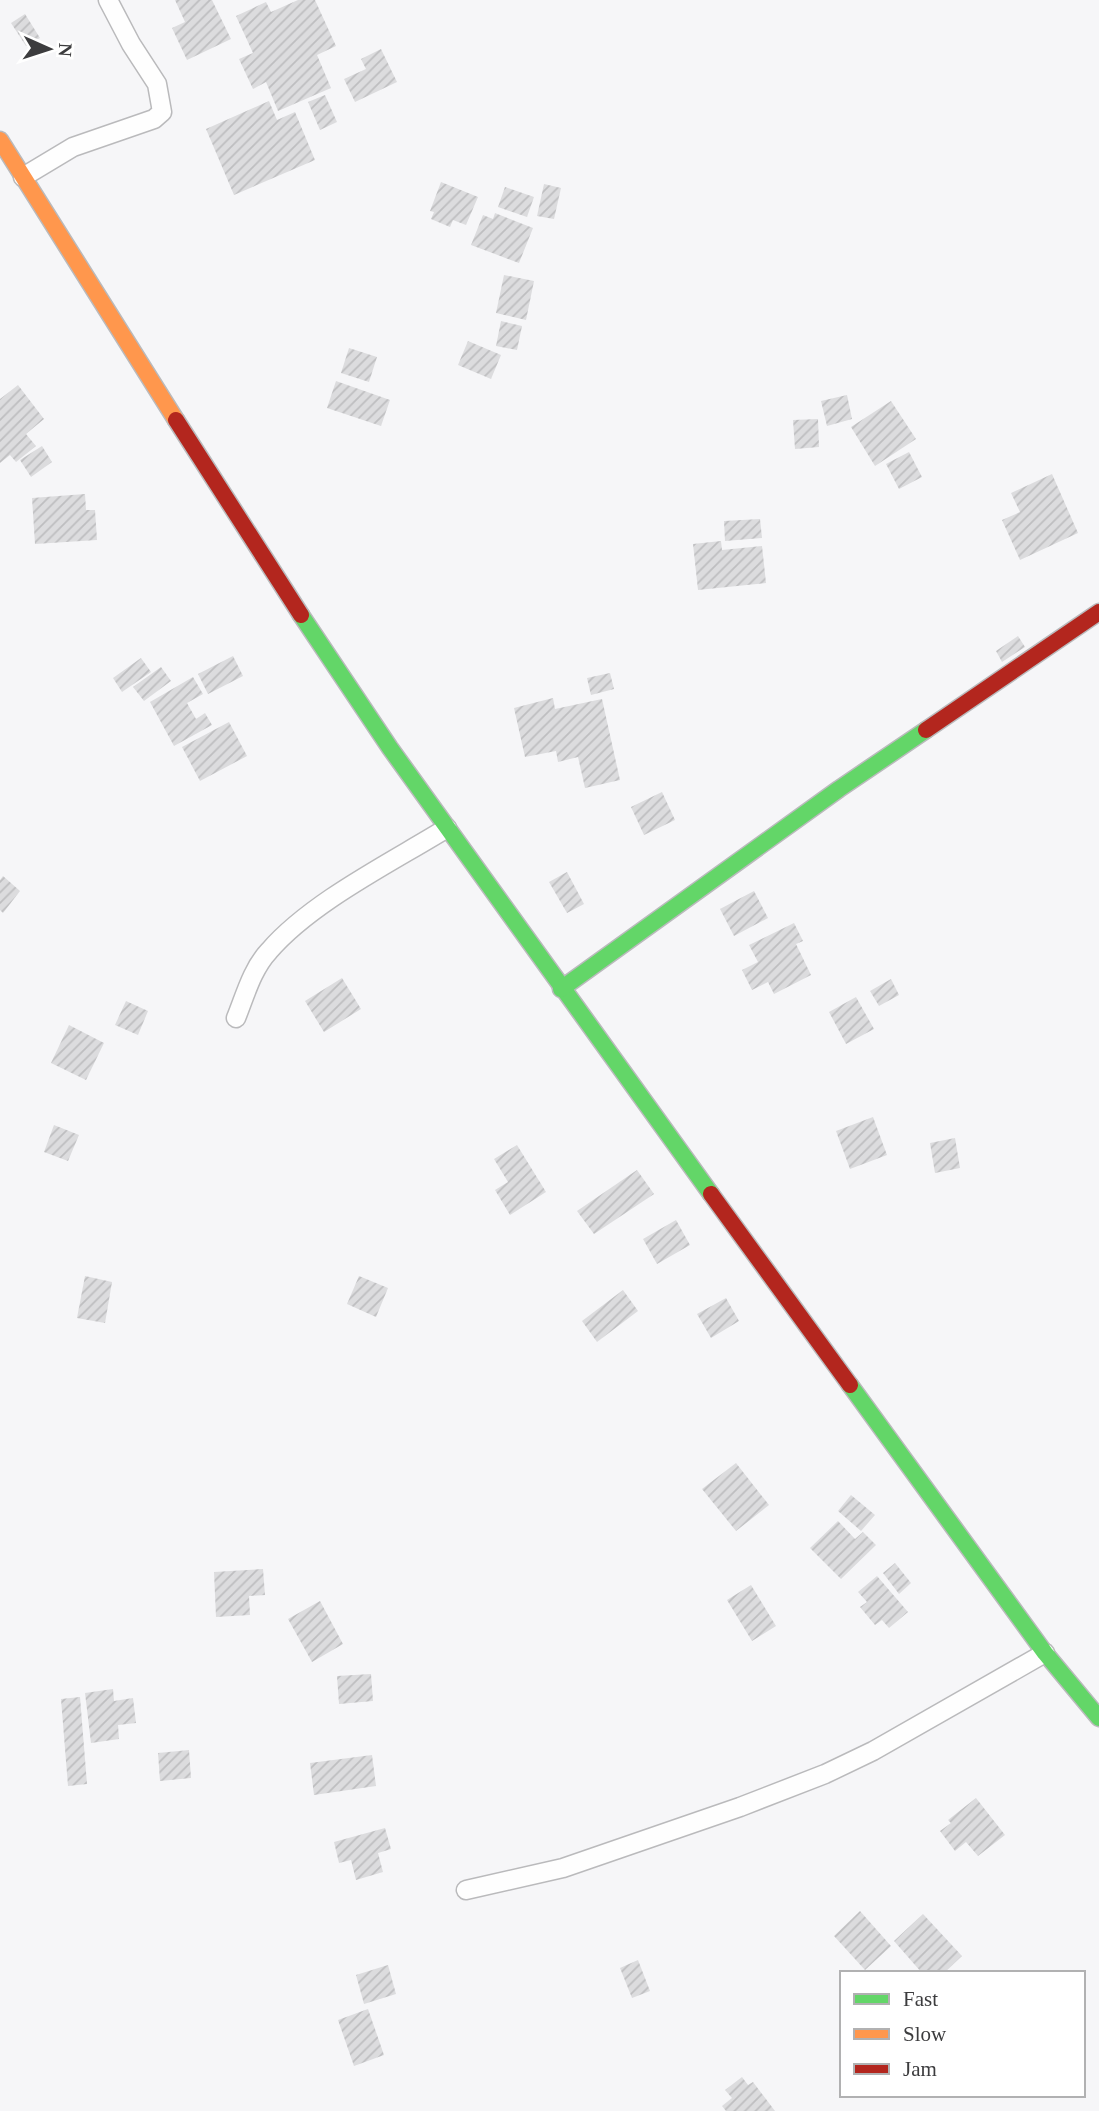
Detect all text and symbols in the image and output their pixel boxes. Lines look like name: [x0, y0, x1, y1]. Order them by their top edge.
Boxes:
north arrow: [14, 14, 84, 84]
text: N: [55, 42, 76, 58]
legend: [840, 1971, 1085, 2097]
text: Fast: [903, 1987, 938, 2011]
text: Slow: [903, 2022, 947, 2046]
text: Jam: [903, 2057, 937, 2081]

